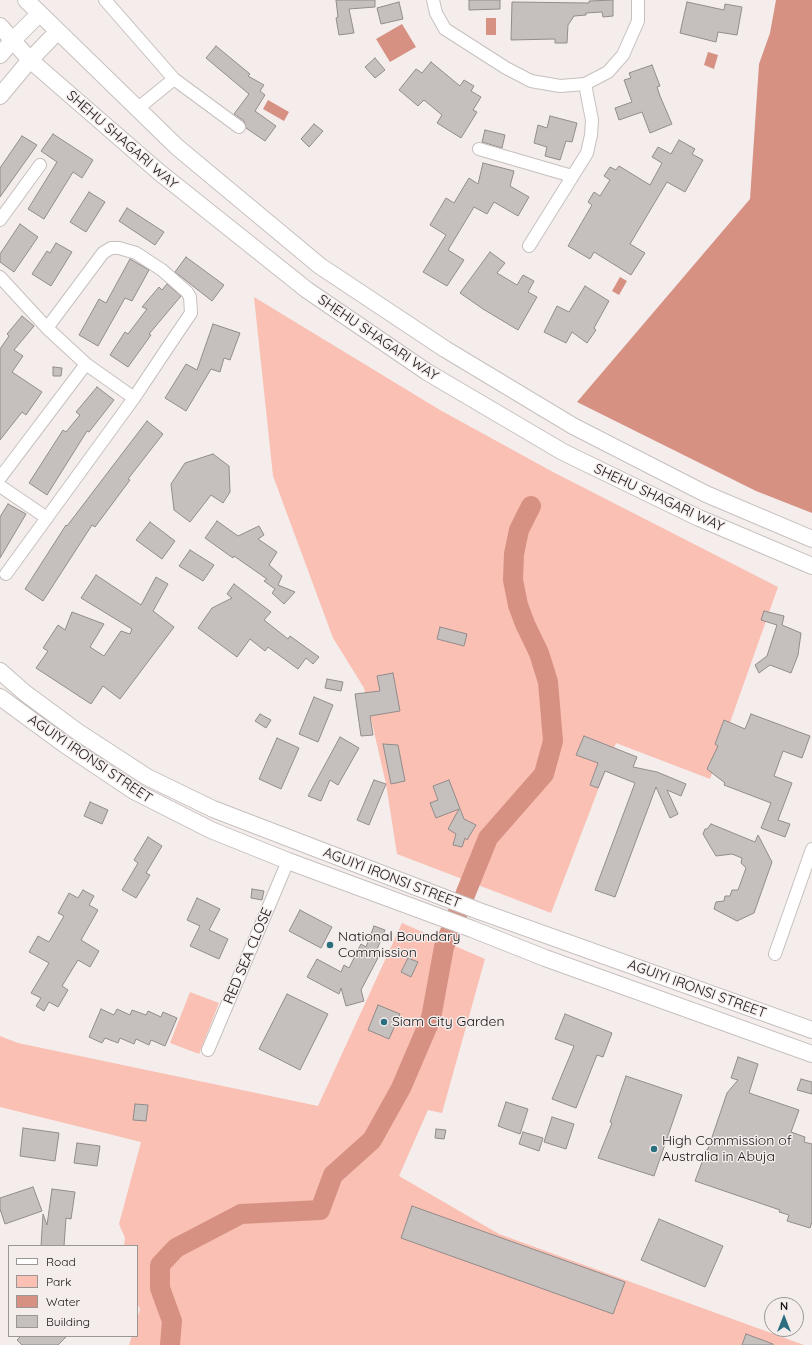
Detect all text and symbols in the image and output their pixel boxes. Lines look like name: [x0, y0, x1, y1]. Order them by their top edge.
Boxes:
street label: SHEHU SHAGARI WAY: [63, 87, 181, 193]
street label: SHEHU SHAGARI WAY: [315, 291, 441, 385]
street label: SHEHU SHAGARI WAY: [591, 460, 727, 536]
street label: AGUIYI IRONSI STREET: [25, 711, 155, 807]
street label: AGUIYI IRONSI STREET: [321, 844, 463, 912]
street label: RED SEA CLOSE: [220, 905, 276, 1007]
place label: National Boundary Commission: [338, 929, 460, 962]
marker: National Boundary Commission: [325, 940, 335, 950]
street label: AGUIYI IRONSI STREET: [625, 956, 769, 1022]
place label: Siam City Garden: [392, 1014, 505, 1030]
marker: Siam City Garden: [379, 1017, 389, 1027]
place label: High Commission of Australia in Abuja: [662, 1133, 792, 1166]
marker: High Commission of Australia in Abuja: [649, 1144, 659, 1154]
legend: [8, 1245, 138, 1337]
text: Road: [46, 1254, 76, 1269]
text: Park: [46, 1274, 71, 1289]
text: Water: [46, 1294, 80, 1309]
north arrow: [764, 1297, 804, 1337]
text: N: [780, 1299, 788, 1313]
text: Building: [46, 1314, 90, 1329]

